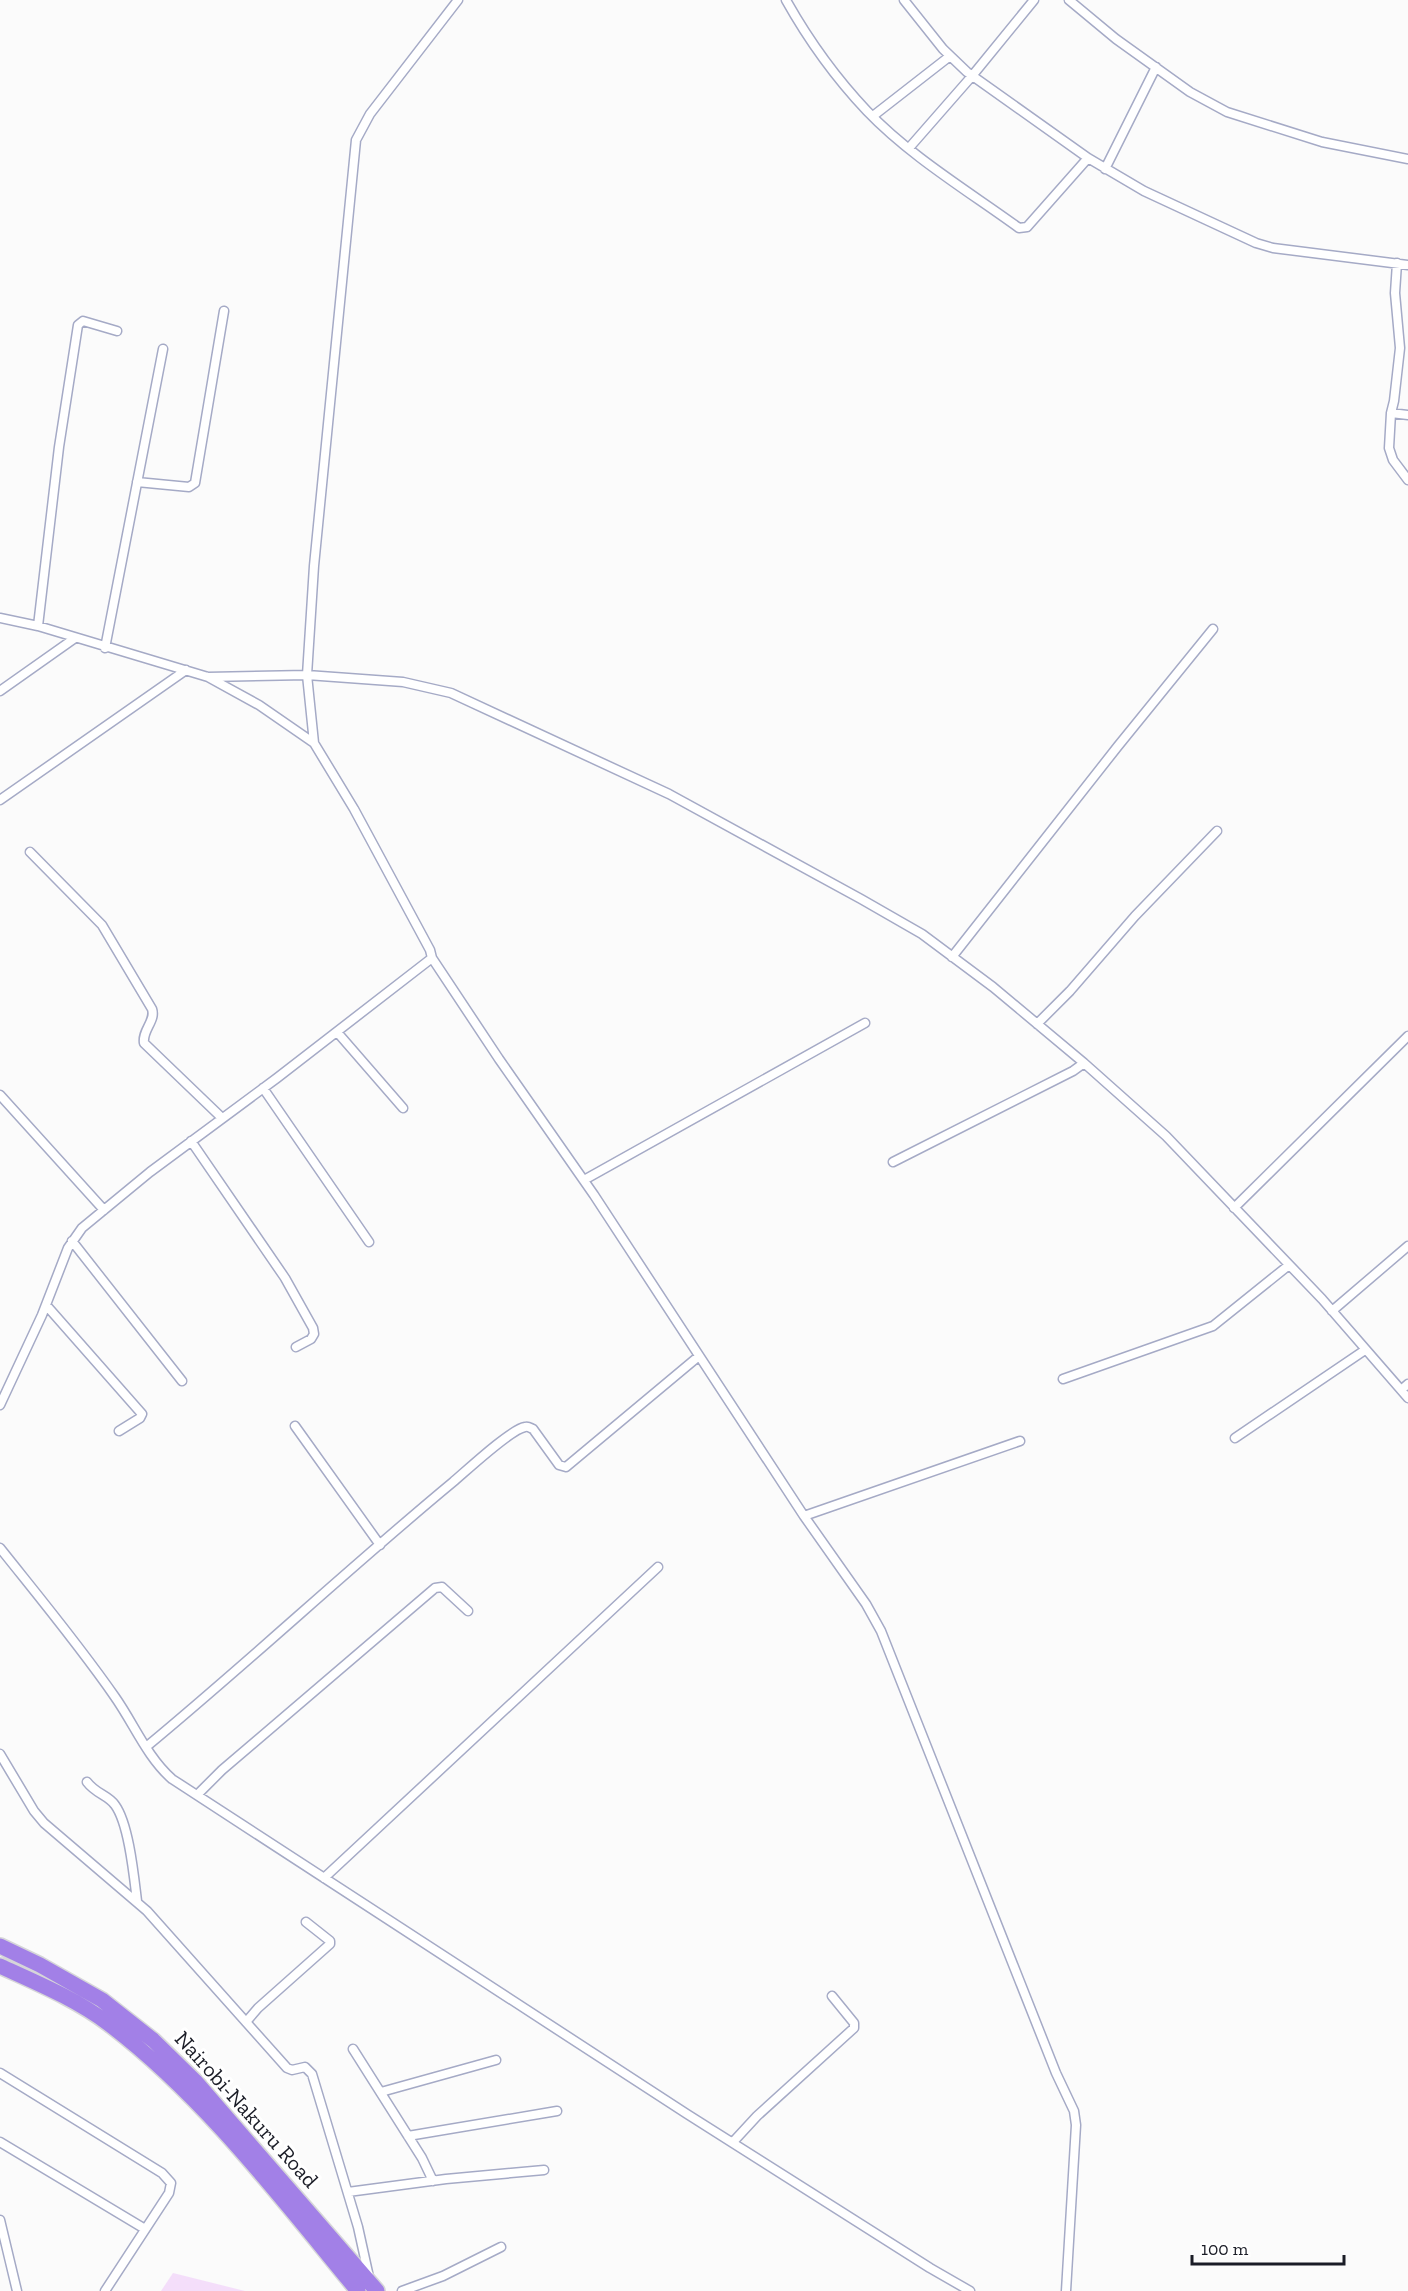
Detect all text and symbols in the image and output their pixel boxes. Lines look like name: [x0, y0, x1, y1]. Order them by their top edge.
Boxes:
street label: Nairobi-Nakuru Road: [169, 2025, 324, 2193]
scale bar: [1192, 2228, 1344, 2266]
text: 100 m: [1201, 2238, 1249, 2260]

